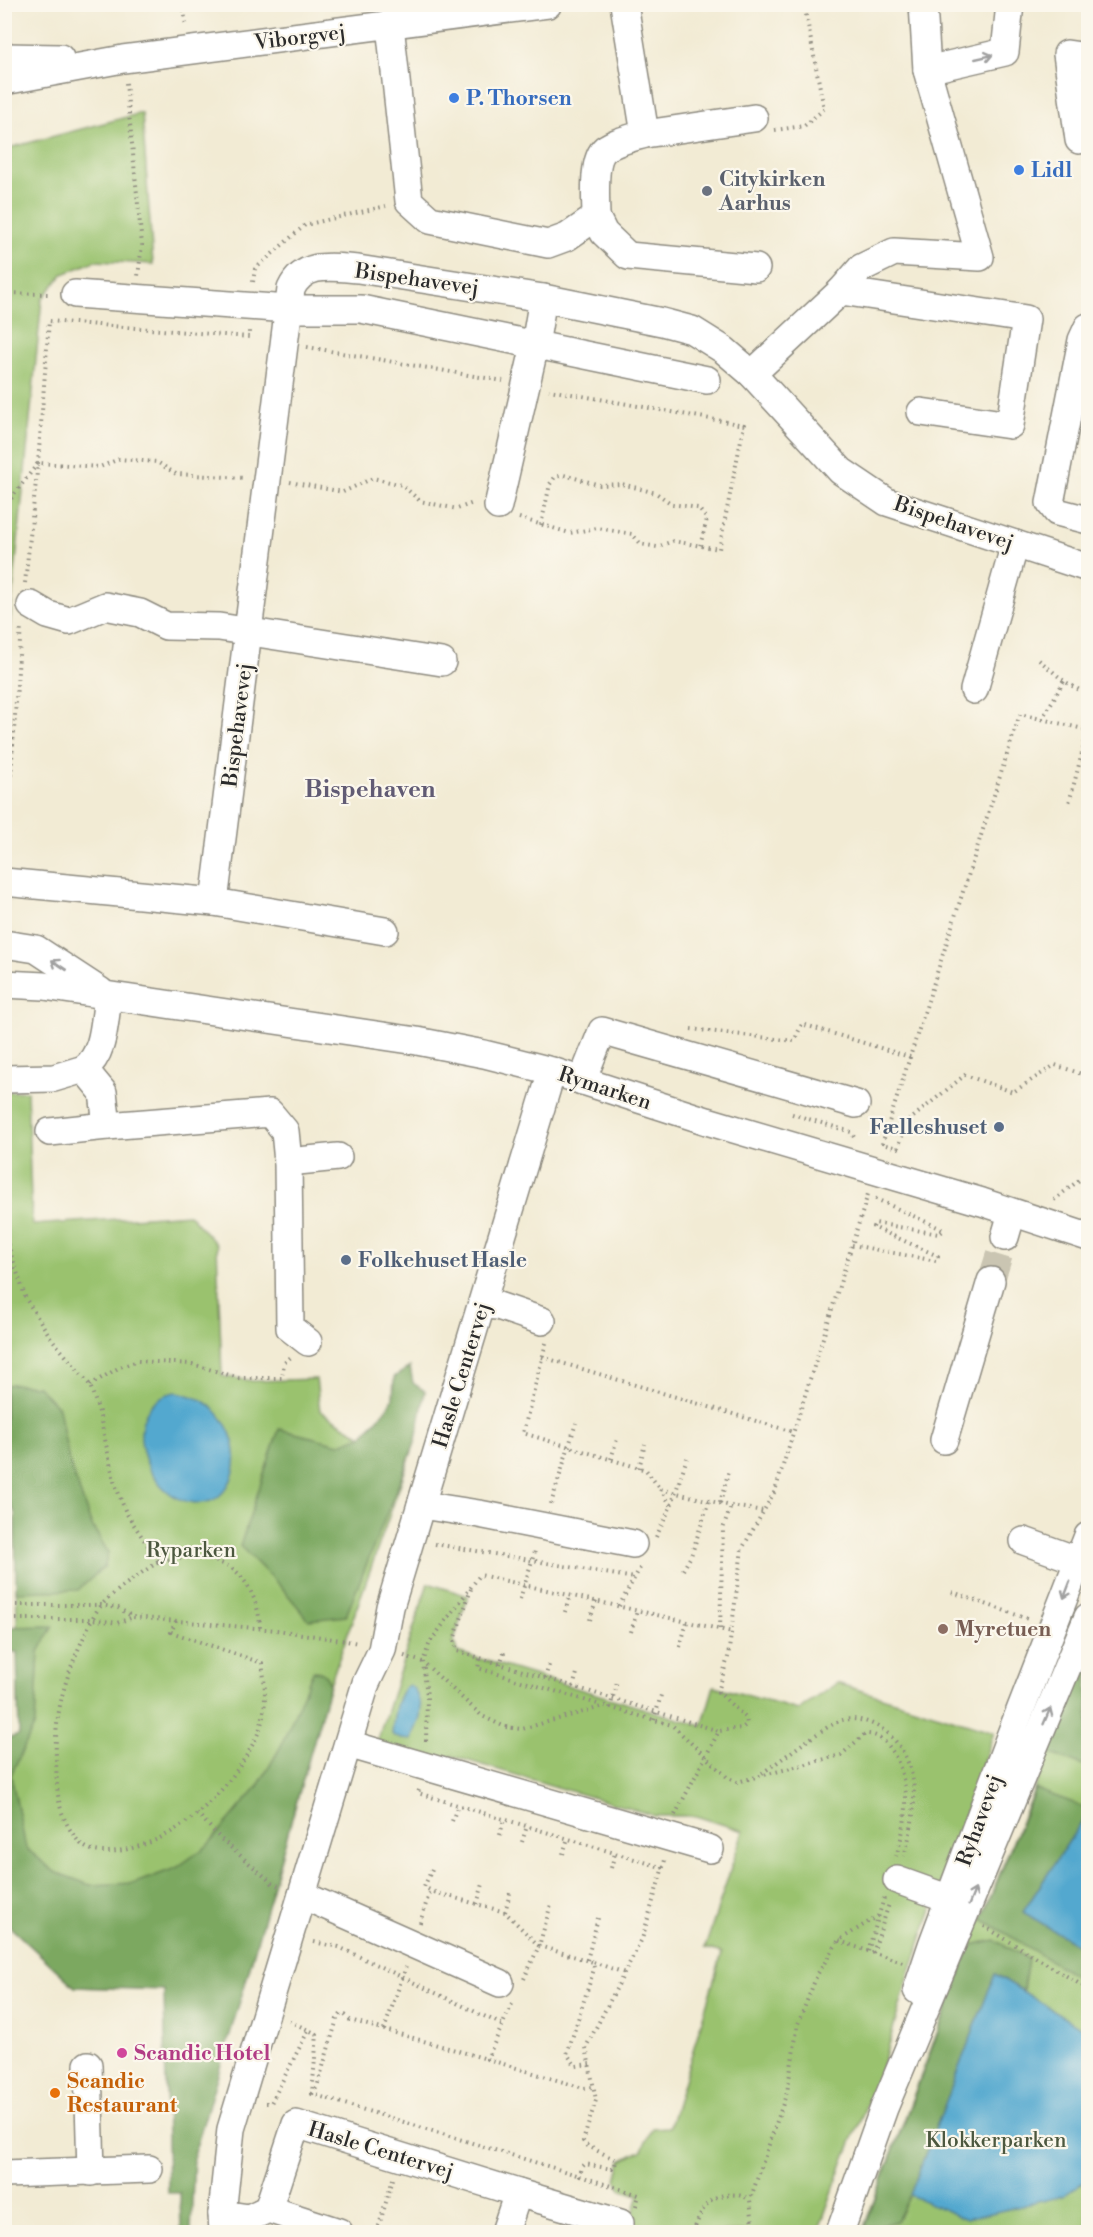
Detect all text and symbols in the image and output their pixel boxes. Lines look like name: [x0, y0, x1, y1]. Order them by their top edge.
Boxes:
street label: Viborgvej: [252, 19, 347, 57]
one-way arrow: [974, 51, 993, 62]
place label: P. Thorsen: [466, 86, 572, 112]
marker: P. Thorsen: [447, 91, 461, 105]
place label: Lidl: [1031, 158, 1072, 184]
marker: Lidl: [1012, 163, 1026, 177]
place label: Citykirken Aarhus: [718, 167, 825, 217]
marker: Citykirken Aarhus: [700, 184, 714, 198]
street label: Bispehavevej: [352, 258, 481, 302]
street label: Bispehavevej: [889, 491, 1017, 557]
street label: Bispehavevej: [217, 662, 259, 790]
district label: Bispehaven: [304, 775, 436, 805]
one-way arrow: [51, 959, 68, 971]
street label: Rymarken: [555, 1062, 655, 1116]
place label: Fælleshuset: [870, 1115, 988, 1141]
marker: Fælleshuset: [992, 1120, 1006, 1134]
place label: Folkehuset Hasle: [358, 1248, 527, 1274]
marker: Folkehuset Hasle: [339, 1253, 353, 1267]
street label: Hasle Centervej: [427, 1299, 496, 1451]
park label: Ryparken: [146, 1538, 236, 1564]
one-way arrow: [1061, 1581, 1072, 1599]
place label: Myretuen: [955, 1617, 1051, 1643]
marker: Myretuen: [936, 1622, 950, 1636]
one-way arrow: [1042, 1708, 1053, 1726]
street label: Ryhavevej: [951, 1771, 1009, 1870]
one-way arrow: [967, 1888, 978, 1906]
place label: Scandic Hotel: [134, 2041, 271, 2067]
marker: Scandic Hotel: [115, 2046, 129, 2060]
place label: Scandic Restaurant: [67, 2069, 178, 2119]
marker: Scandic Restaurant: [48, 2086, 62, 2100]
street label: Hasle Centervej: [305, 2116, 457, 2185]
park label: Klokkerparken: [926, 2128, 1067, 2154]

